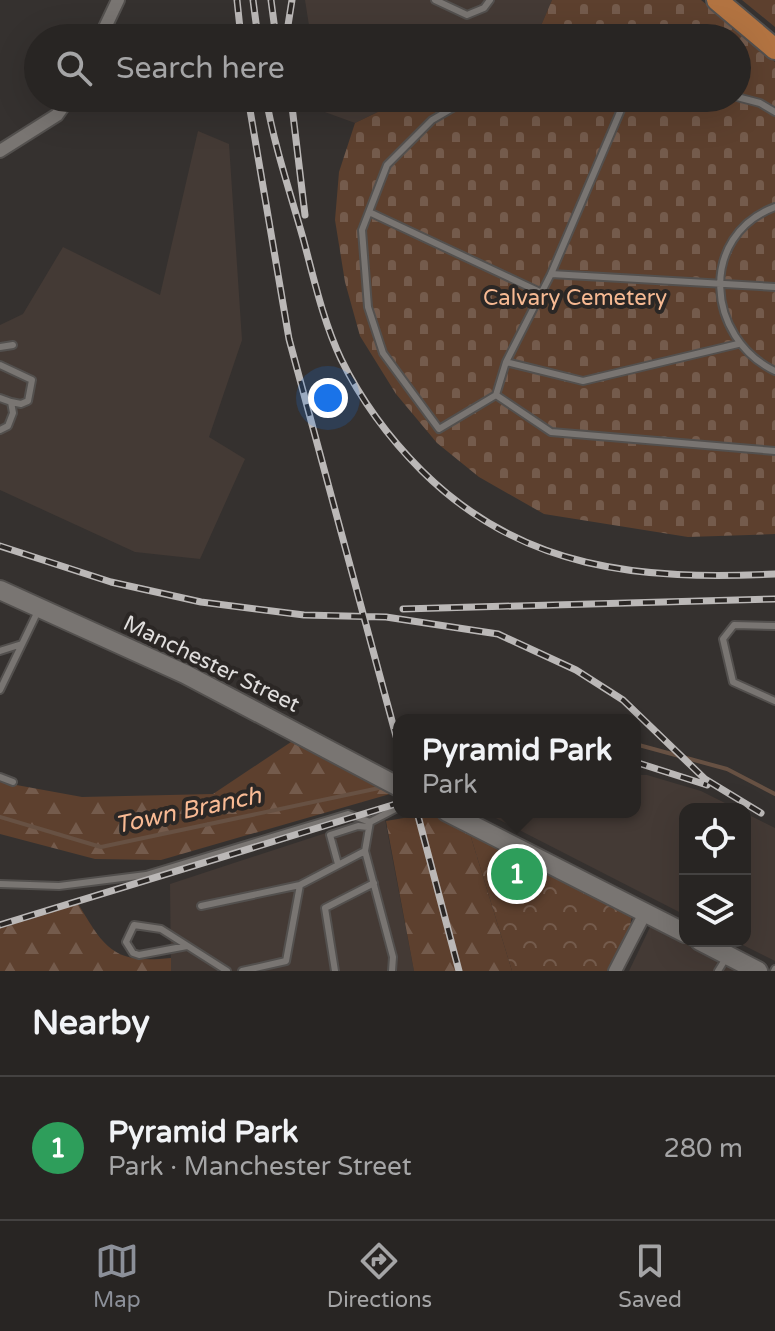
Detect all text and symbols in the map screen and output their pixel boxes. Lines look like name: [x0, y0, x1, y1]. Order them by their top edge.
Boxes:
search box: [24, 24, 751, 112]
icon: search: [52, 46, 96, 90]
text: Search here: [116, 50, 285, 87]
park label: Calvary Cemetery: [483, 285, 667, 311]
your location: [308, 378, 348, 418]
street label: Manchester Street: [119, 610, 304, 718]
popup: [393, 714, 641, 818]
text: Pyramid Park: [422, 732, 612, 769]
text: Park: [422, 769, 477, 800]
water label: Town Branch: [112, 781, 265, 840]
map controls: [679, 803, 751, 947]
button: locate: [679, 803, 751, 875]
pin: 1: [491, 844, 543, 904]
button: layers: [679, 875, 751, 947]
text: Nearby: [32, 1003, 150, 1044]
text: Pyramid Park: [108, 1114, 298, 1151]
text: 1: [50, 1133, 66, 1164]
text: 280 m: [663, 1133, 743, 1164]
text: Park · Manchester Street: [108, 1151, 412, 1182]
tab: Map: [93, 1239, 141, 1313]
tab: Directions: [327, 1239, 432, 1313]
tab: Saved: [618, 1239, 682, 1313]

